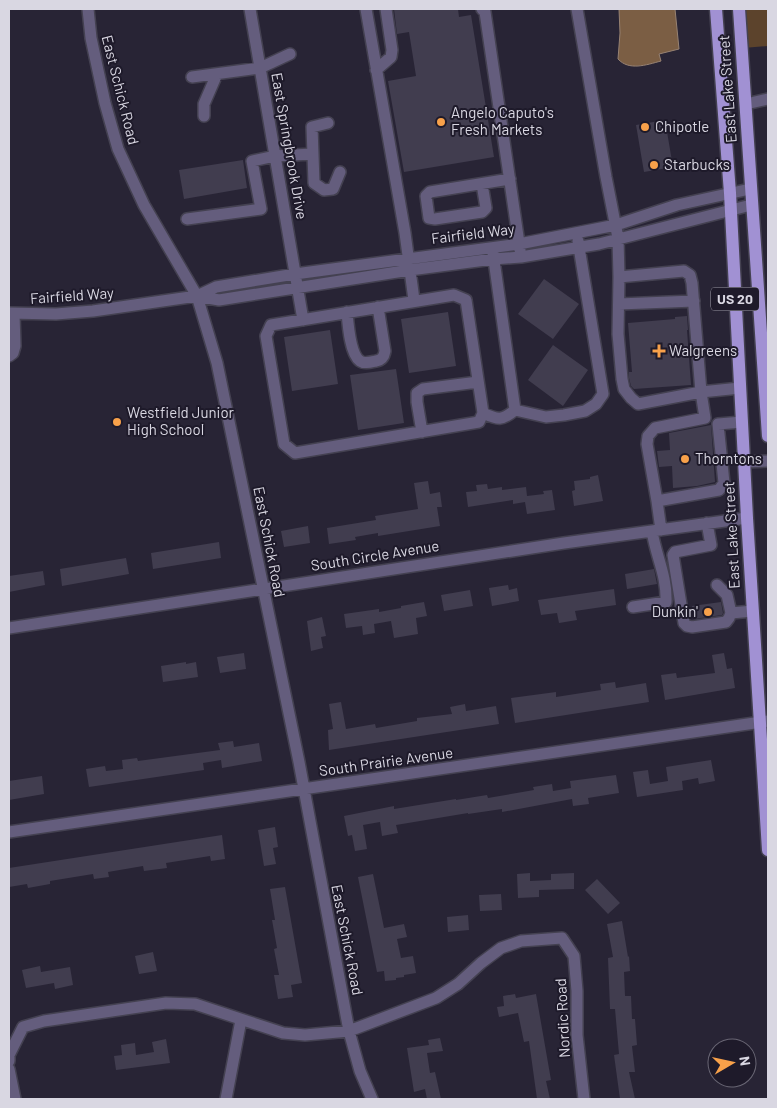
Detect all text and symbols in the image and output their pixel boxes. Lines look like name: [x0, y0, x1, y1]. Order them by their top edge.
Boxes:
street label: East Schick Road: [99, 33, 143, 146]
street label: East Lake Street: [714, 35, 740, 143]
street label: East Springbrook Drive: [268, 71, 312, 221]
place label: Angelo Caputo's Fresh Markets: [451, 103, 554, 138]
marker: Angelo Caputo's Fresh Markets: [435, 116, 447, 128]
place label: Chipotle: [655, 117, 709, 135]
marker: Chipotle: [639, 121, 651, 133]
place label: Starbucks: [664, 155, 730, 173]
marker: Starbucks: [648, 159, 660, 171]
street label: Fairfield Way: [430, 219, 516, 247]
street label: Fairfield Way: [30, 283, 114, 307]
road number: US 20: [711, 288, 759, 310]
place label: Walgreens: [669, 341, 737, 359]
marker: Walgreens: [653, 345, 665, 357]
place label: Westfield Junior High School: [127, 403, 235, 438]
marker: Westfield Junior High School: [111, 416, 123, 428]
place label: Thorntons: [695, 449, 762, 467]
marker: Thorntons: [679, 453, 691, 465]
street label: East Lake Street: [719, 481, 743, 589]
street label: East Schick Road: [250, 485, 290, 599]
street label: South Circle Avenue: [309, 536, 440, 574]
place label: Dunkin': [652, 602, 698, 620]
marker: Dunkin': [702, 606, 714, 618]
street label: South Prairie Avenue: [318, 743, 454, 779]
street label: East Schick Road: [328, 883, 368, 997]
street label: Nordic Road: [551, 978, 573, 1058]
north arrow: [707, 1038, 757, 1088]
text: N: [736, 1055, 754, 1067]

